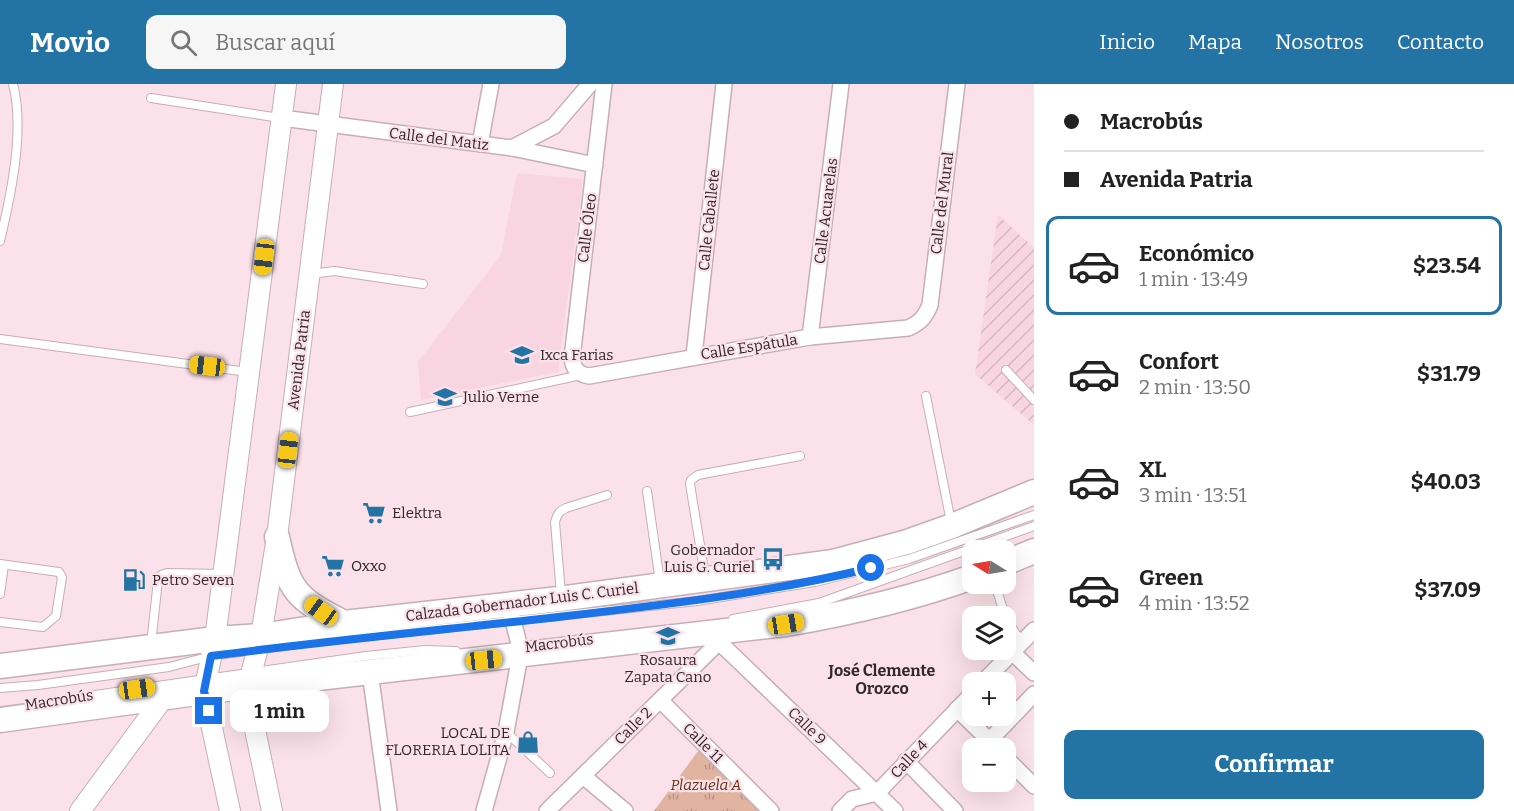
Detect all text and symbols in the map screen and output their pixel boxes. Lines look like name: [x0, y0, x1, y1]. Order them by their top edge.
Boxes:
search box: [146, 15, 566, 69]
text: Movio: [30, 26, 110, 59]
icon: search: [167, 26, 200, 59]
text: Buscar aquí: [215, 29, 335, 56]
text: Inicio: [1099, 29, 1155, 55]
text: Mapa: [1188, 29, 1242, 55]
text: Nosotros: [1275, 29, 1364, 55]
text: Contacto: [1397, 29, 1484, 55]
text: Macrobús: [1100, 108, 1203, 135]
street label: Calle del Matiz: [388, 124, 490, 154]
street label: Calle del Mural: [927, 151, 957, 255]
street label: Calle Acuarelas: [811, 157, 841, 265]
text: Avenida Patria: [1100, 166, 1253, 193]
street label: Calle Caballete: [695, 168, 723, 272]
street label: Calle Óleo: [574, 192, 600, 264]
car: [253, 238, 275, 276]
icon: car: [1067, 239, 1121, 293]
text: Económico: [1139, 240, 1254, 267]
text: $23.54: [1413, 252, 1481, 279]
text: 1 min · 13:49: [1139, 267, 1248, 291]
street label: Avenida Patria: [284, 309, 314, 411]
street label: Calle Espátula: [699, 330, 799, 364]
school or university icon: Ixca Farias: [509, 342, 535, 368]
place label: Ixca Farias: [540, 346, 614, 364]
icon: car: [1067, 347, 1121, 401]
text: Confort: [1139, 348, 1219, 375]
car: [188, 355, 226, 377]
text: $31.79: [1417, 360, 1481, 387]
text: 2 min · 13:50: [1139, 375, 1251, 399]
school or university icon: Julio Verne: [432, 384, 458, 410]
place label: Julio Verne: [462, 388, 539, 406]
car: [277, 431, 299, 469]
icon: car: [1067, 455, 1121, 509]
text: XL: [1139, 456, 1166, 483]
text: $40.03: [1410, 468, 1481, 495]
text: 3 min · 13:51: [1139, 483, 1247, 507]
supermarket icon: Elektra: [361, 500, 387, 526]
place label: Elektra: [392, 504, 442, 522]
north arrow: [962, 540, 1016, 594]
map controls: [962, 540, 1016, 792]
place label: Gobernador Luis G. Curiel: [664, 541, 755, 576]
bus stop icon: Gobernador Luis G. Curiel: [760, 546, 786, 572]
supermarket icon: Oxxo: [320, 553, 346, 579]
route start: [857, 554, 884, 581]
place label: Oxxo: [351, 557, 386, 575]
icon: car: [1067, 563, 1121, 617]
text: Green: [1139, 564, 1203, 591]
fuel station icon: Petro Seven: [121, 567, 147, 593]
place label: Petro Seven: [152, 571, 235, 589]
text: $37.09: [1414, 576, 1481, 603]
street label: Calzada Gobernador Luis C. Curiel: [405, 579, 639, 625]
text: 4 min · 13:52: [1139, 591, 1250, 615]
car: [301, 593, 341, 629]
button: layers: [962, 606, 1016, 660]
car: [767, 612, 805, 636]
school or university icon: Rosaura Zapata Cano: [655, 623, 681, 649]
street label: Macrobús: [524, 630, 594, 656]
car: [465, 649, 503, 671]
place label: Rosaura Zapata Cano: [625, 651, 711, 686]
district label: José Clemente Orozco: [828, 661, 936, 698]
button: +: [962, 672, 1016, 726]
car: [118, 678, 156, 700]
street label: Macrobús: [24, 686, 94, 714]
callout: 1 min: [230, 690, 329, 732]
route end: [195, 697, 222, 724]
text: 1 min: [254, 699, 305, 723]
street label: Calle 9: [784, 703, 830, 749]
street label: Calle 2: [611, 704, 655, 748]
street label: Calle 11: [679, 719, 727, 767]
place label: LOCAL DE FLORERIA LOLITA: [385, 724, 510, 759]
shop icon: LOCAL DE FLORERIA LOLITA: [515, 729, 541, 755]
button: Confirmar: [1064, 730, 1484, 799]
street label: Calle 4: [887, 736, 931, 782]
button: −: [962, 738, 1016, 792]
park label: Plazuela A: [671, 776, 741, 794]

